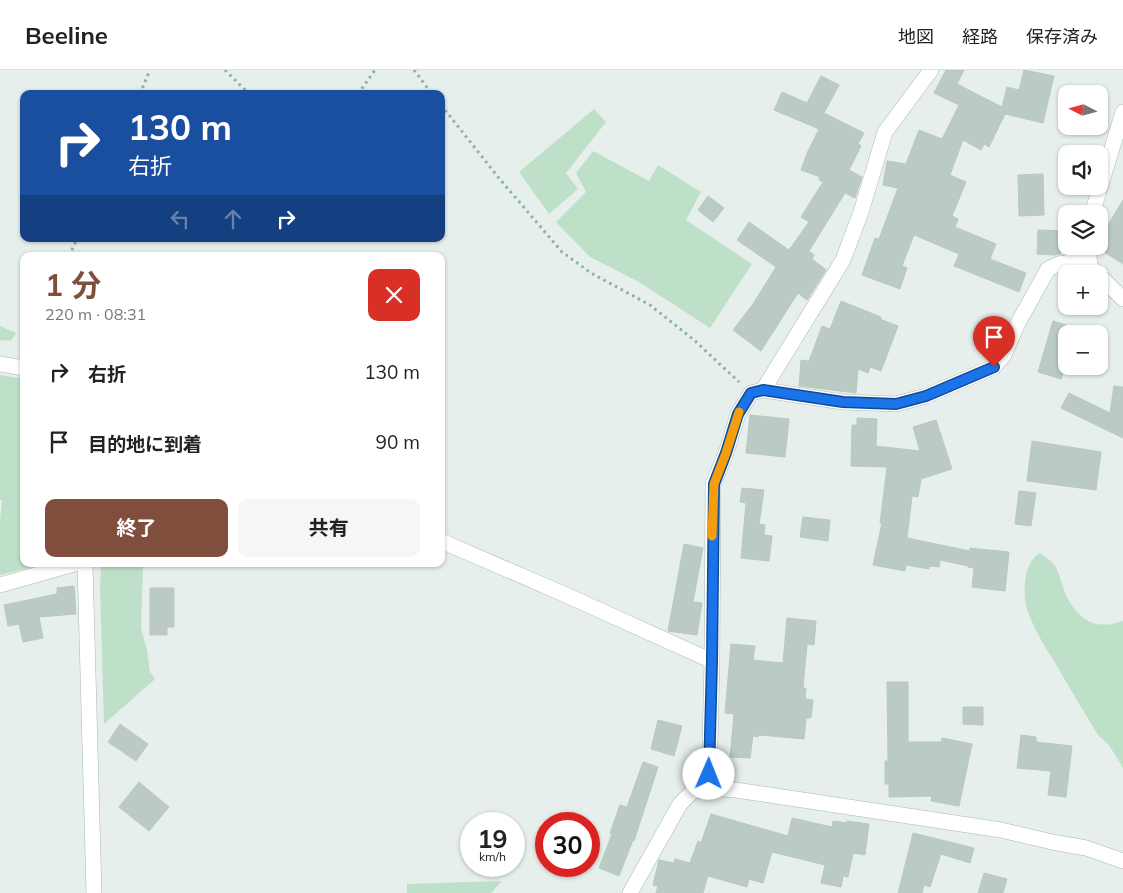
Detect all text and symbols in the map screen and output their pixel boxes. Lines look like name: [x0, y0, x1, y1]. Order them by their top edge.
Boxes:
text: Beeline: [25, 20, 108, 50]
text: 地図: [898, 25, 934, 48]
text: 経路: [962, 25, 998, 48]
text: 保存済み: [1026, 25, 1098, 48]
north arrow: [1058, 85, 1108, 135]
map controls: [1058, 85, 1108, 375]
text: 130 m: [128, 105, 232, 149]
icon: right: [45, 110, 110, 175]
button: sound: [1058, 145, 1108, 195]
text: 右折: [128, 152, 172, 180]
icon: left: [166, 205, 194, 233]
icon: ahead: [219, 205, 247, 233]
icon: right: [272, 205, 300, 233]
button: layers: [1058, 205, 1108, 255]
button: +: [1058, 265, 1108, 315]
text: 1 分: [45, 266, 101, 304]
button: close: [368, 269, 420, 321]
text: 220 m · 08:31: [45, 304, 146, 324]
pin: [973, 316, 1015, 367]
icon: arrive: [980, 323, 1008, 351]
button: −: [1058, 325, 1108, 375]
icon: right: [45, 358, 73, 386]
text: 130 m: [364, 360, 420, 384]
text: 右折: [88, 362, 126, 386]
icon: arrive: [45, 428, 73, 456]
text: 90 m: [376, 430, 420, 454]
text: 目的地に到着: [88, 432, 202, 456]
button: 終了: [45, 499, 228, 557]
button: 共有: [238, 499, 420, 557]
position arrow: [682, 747, 734, 799]
speed limit sign: 30: [535, 812, 600, 877]
text: 19: [477, 823, 508, 854]
text: km/h: [479, 849, 506, 864]

